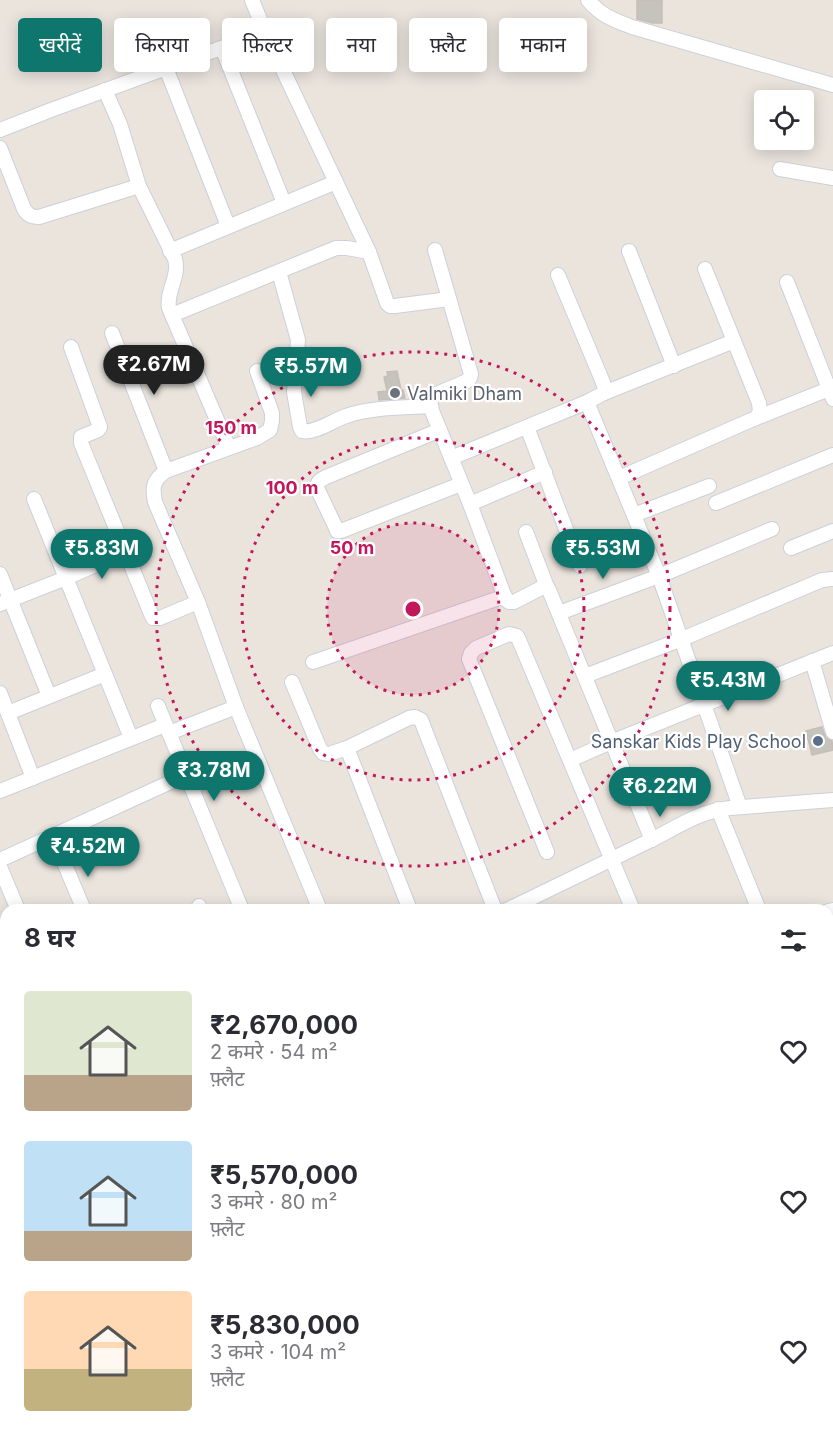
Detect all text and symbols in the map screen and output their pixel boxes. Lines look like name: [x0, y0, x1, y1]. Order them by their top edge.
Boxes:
chip: खरीदें: [18, 18, 102, 72]
chip: किराया: [114, 18, 210, 72]
chip: फ़िल्टर: [222, 18, 314, 72]
chip: नया: [326, 18, 397, 72]
chip: फ़्लैट: [409, 18, 487, 72]
chip: मकान: [499, 18, 587, 72]
map controls: [754, 90, 814, 150]
button: locate: [754, 90, 814, 150]
pin: ₹2.67M: [105, 345, 203, 396]
pin: ₹5.57M: [262, 347, 360, 398]
text: ₹2.67M: [117, 352, 191, 376]
text: ₹5.57M: [274, 354, 348, 378]
place label: Valmiki Dham: [407, 383, 522, 404]
marker: Valmiki Dham: [388, 386, 402, 400]
text: 150 m: [205, 417, 257, 438]
text: 100 m: [266, 477, 318, 498]
pin: ₹5.83M: [53, 529, 151, 580]
pin: ₹5.53M: [554, 529, 652, 580]
text: ₹5.83M: [65, 536, 139, 560]
text: ₹5.53M: [566, 536, 640, 560]
text: 50 m: [330, 537, 374, 558]
centre of rings: [403, 599, 423, 619]
pin: ₹5.43M: [679, 661, 777, 712]
text: ₹5.43M: [690, 668, 766, 692]
place label: Sanskar Kids Play School: [591, 731, 806, 752]
marker: Sanskar Kids Play School: [811, 734, 825, 748]
pin: ₹3.78M: [165, 751, 263, 802]
text: ₹3.78M: [177, 758, 251, 782]
pin: ₹6.22M: [611, 767, 709, 818]
text: ₹6.22M: [623, 774, 697, 798]
pin: ₹4.52M: [39, 827, 137, 878]
text: ₹4.52M: [51, 834, 125, 858]
text: 8 घर: [24, 922, 75, 953]
icon: filters: [777, 924, 810, 957]
text: ₹2,670,000: [210, 1009, 358, 1040]
icon: home: [72, 1015, 144, 1087]
icon: heart: [777, 1035, 810, 1068]
text: 2 कमरे · 54 m²: [210, 1040, 337, 1064]
text: फ़्लैट: [210, 1067, 245, 1091]
text: ₹5,570,000: [210, 1159, 358, 1190]
icon: home: [72, 1165, 144, 1237]
icon: heart: [777, 1185, 810, 1218]
text: 3 कमरे · 80 m²: [210, 1190, 337, 1214]
text: फ़्लैट: [210, 1217, 245, 1241]
text: ₹5,830,000: [210, 1309, 360, 1340]
icon: home: [72, 1315, 144, 1387]
icon: heart: [777, 1335, 810, 1368]
text: 3 कमरे · 104 m²: [210, 1340, 346, 1364]
text: फ़्लैट: [210, 1367, 245, 1391]

